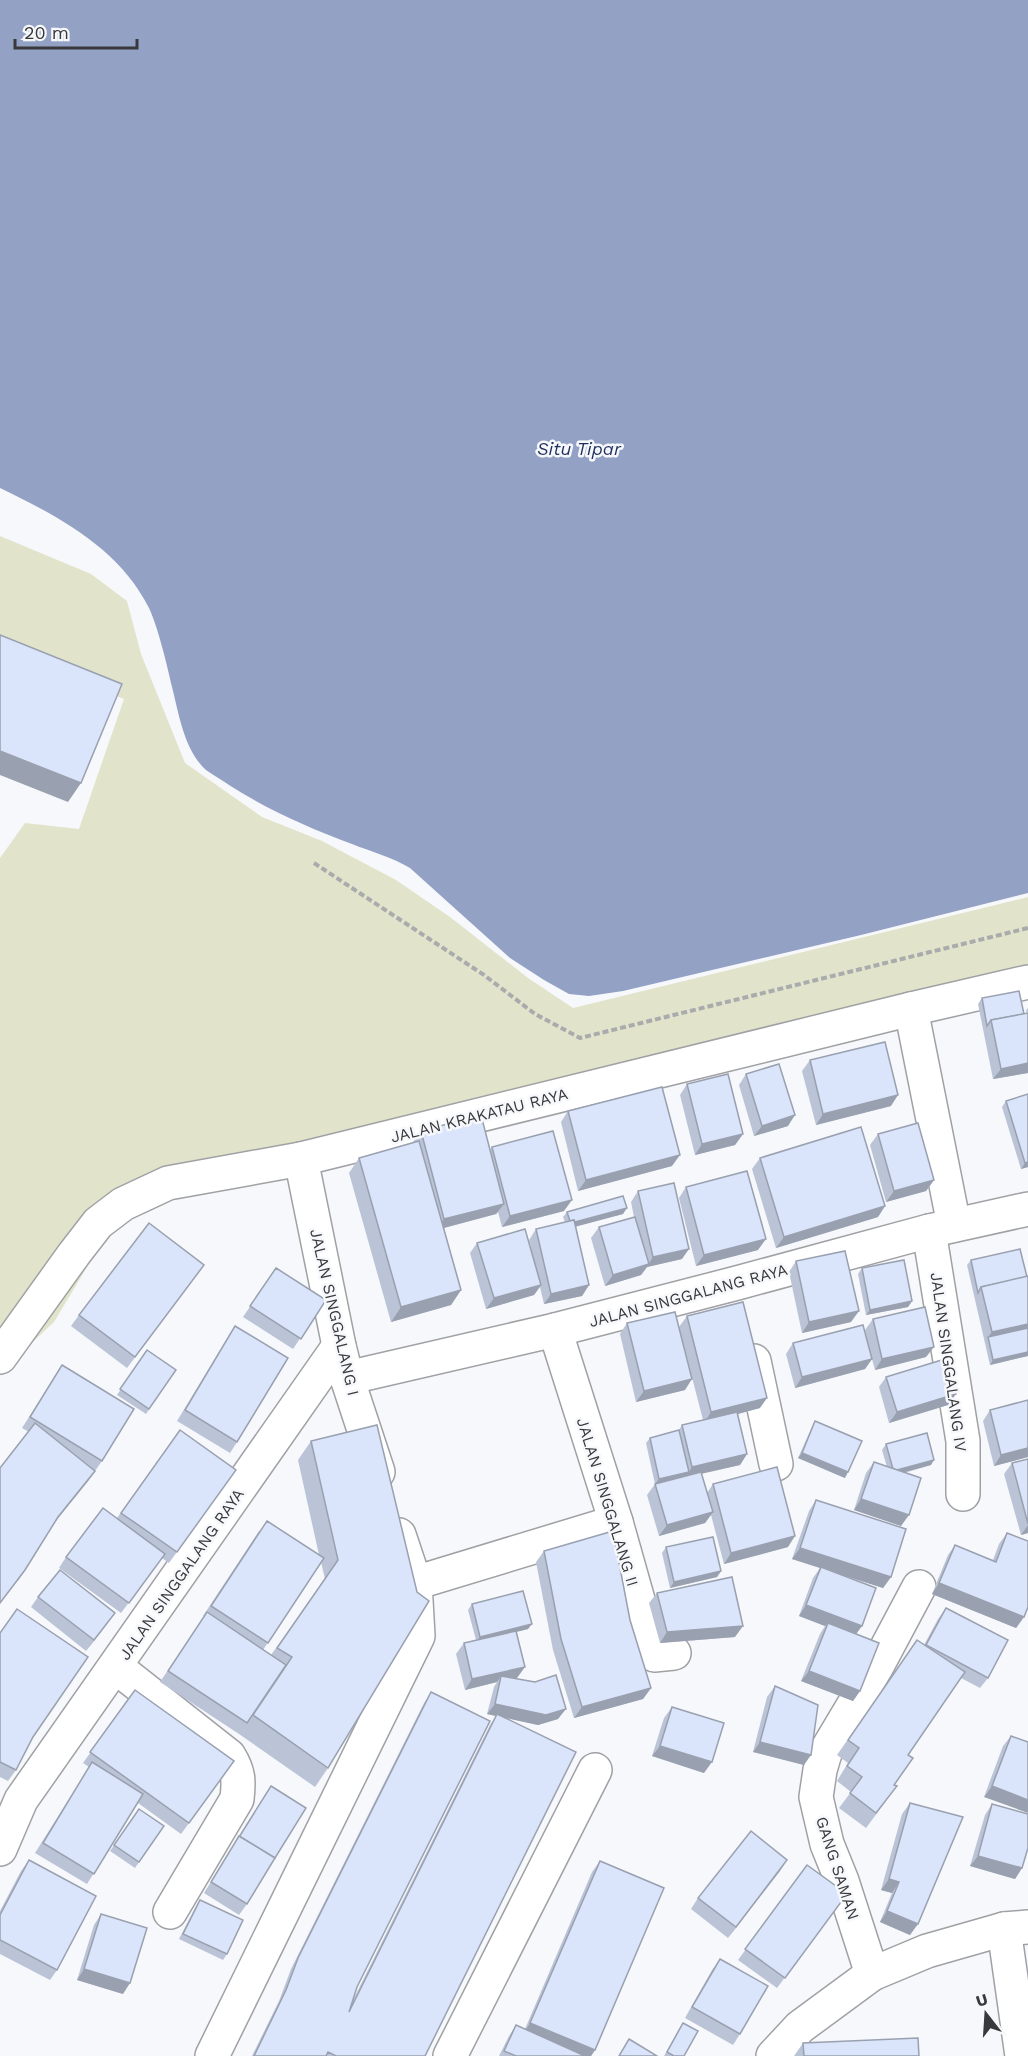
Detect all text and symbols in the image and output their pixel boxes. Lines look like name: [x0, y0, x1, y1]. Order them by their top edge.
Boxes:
scale bar: [15, 12, 136, 50]
text: 20 m: [24, 22, 69, 43]
water label: Situ Tipar: [537, 438, 622, 459]
street label: JALAN KRAKATAU RAYA: [389, 1084, 570, 1147]
street label: JALAN SINGGALANG I: [306, 1227, 363, 1397]
street label: JALAN SINGGALANG RAYA: [587, 1260, 790, 1331]
street label: JALAN SINGGALANG IV: [926, 1271, 971, 1453]
street label: JALAN SINGGALANG II: [573, 1415, 642, 1589]
street label: JALAN SINGGALANG RAYA: [115, 1485, 248, 1664]
street label: GANG SAMAN: [812, 1814, 863, 1922]
north arrow: [956, 1984, 1016, 2044]
text: U: [974, 1989, 990, 2011]

